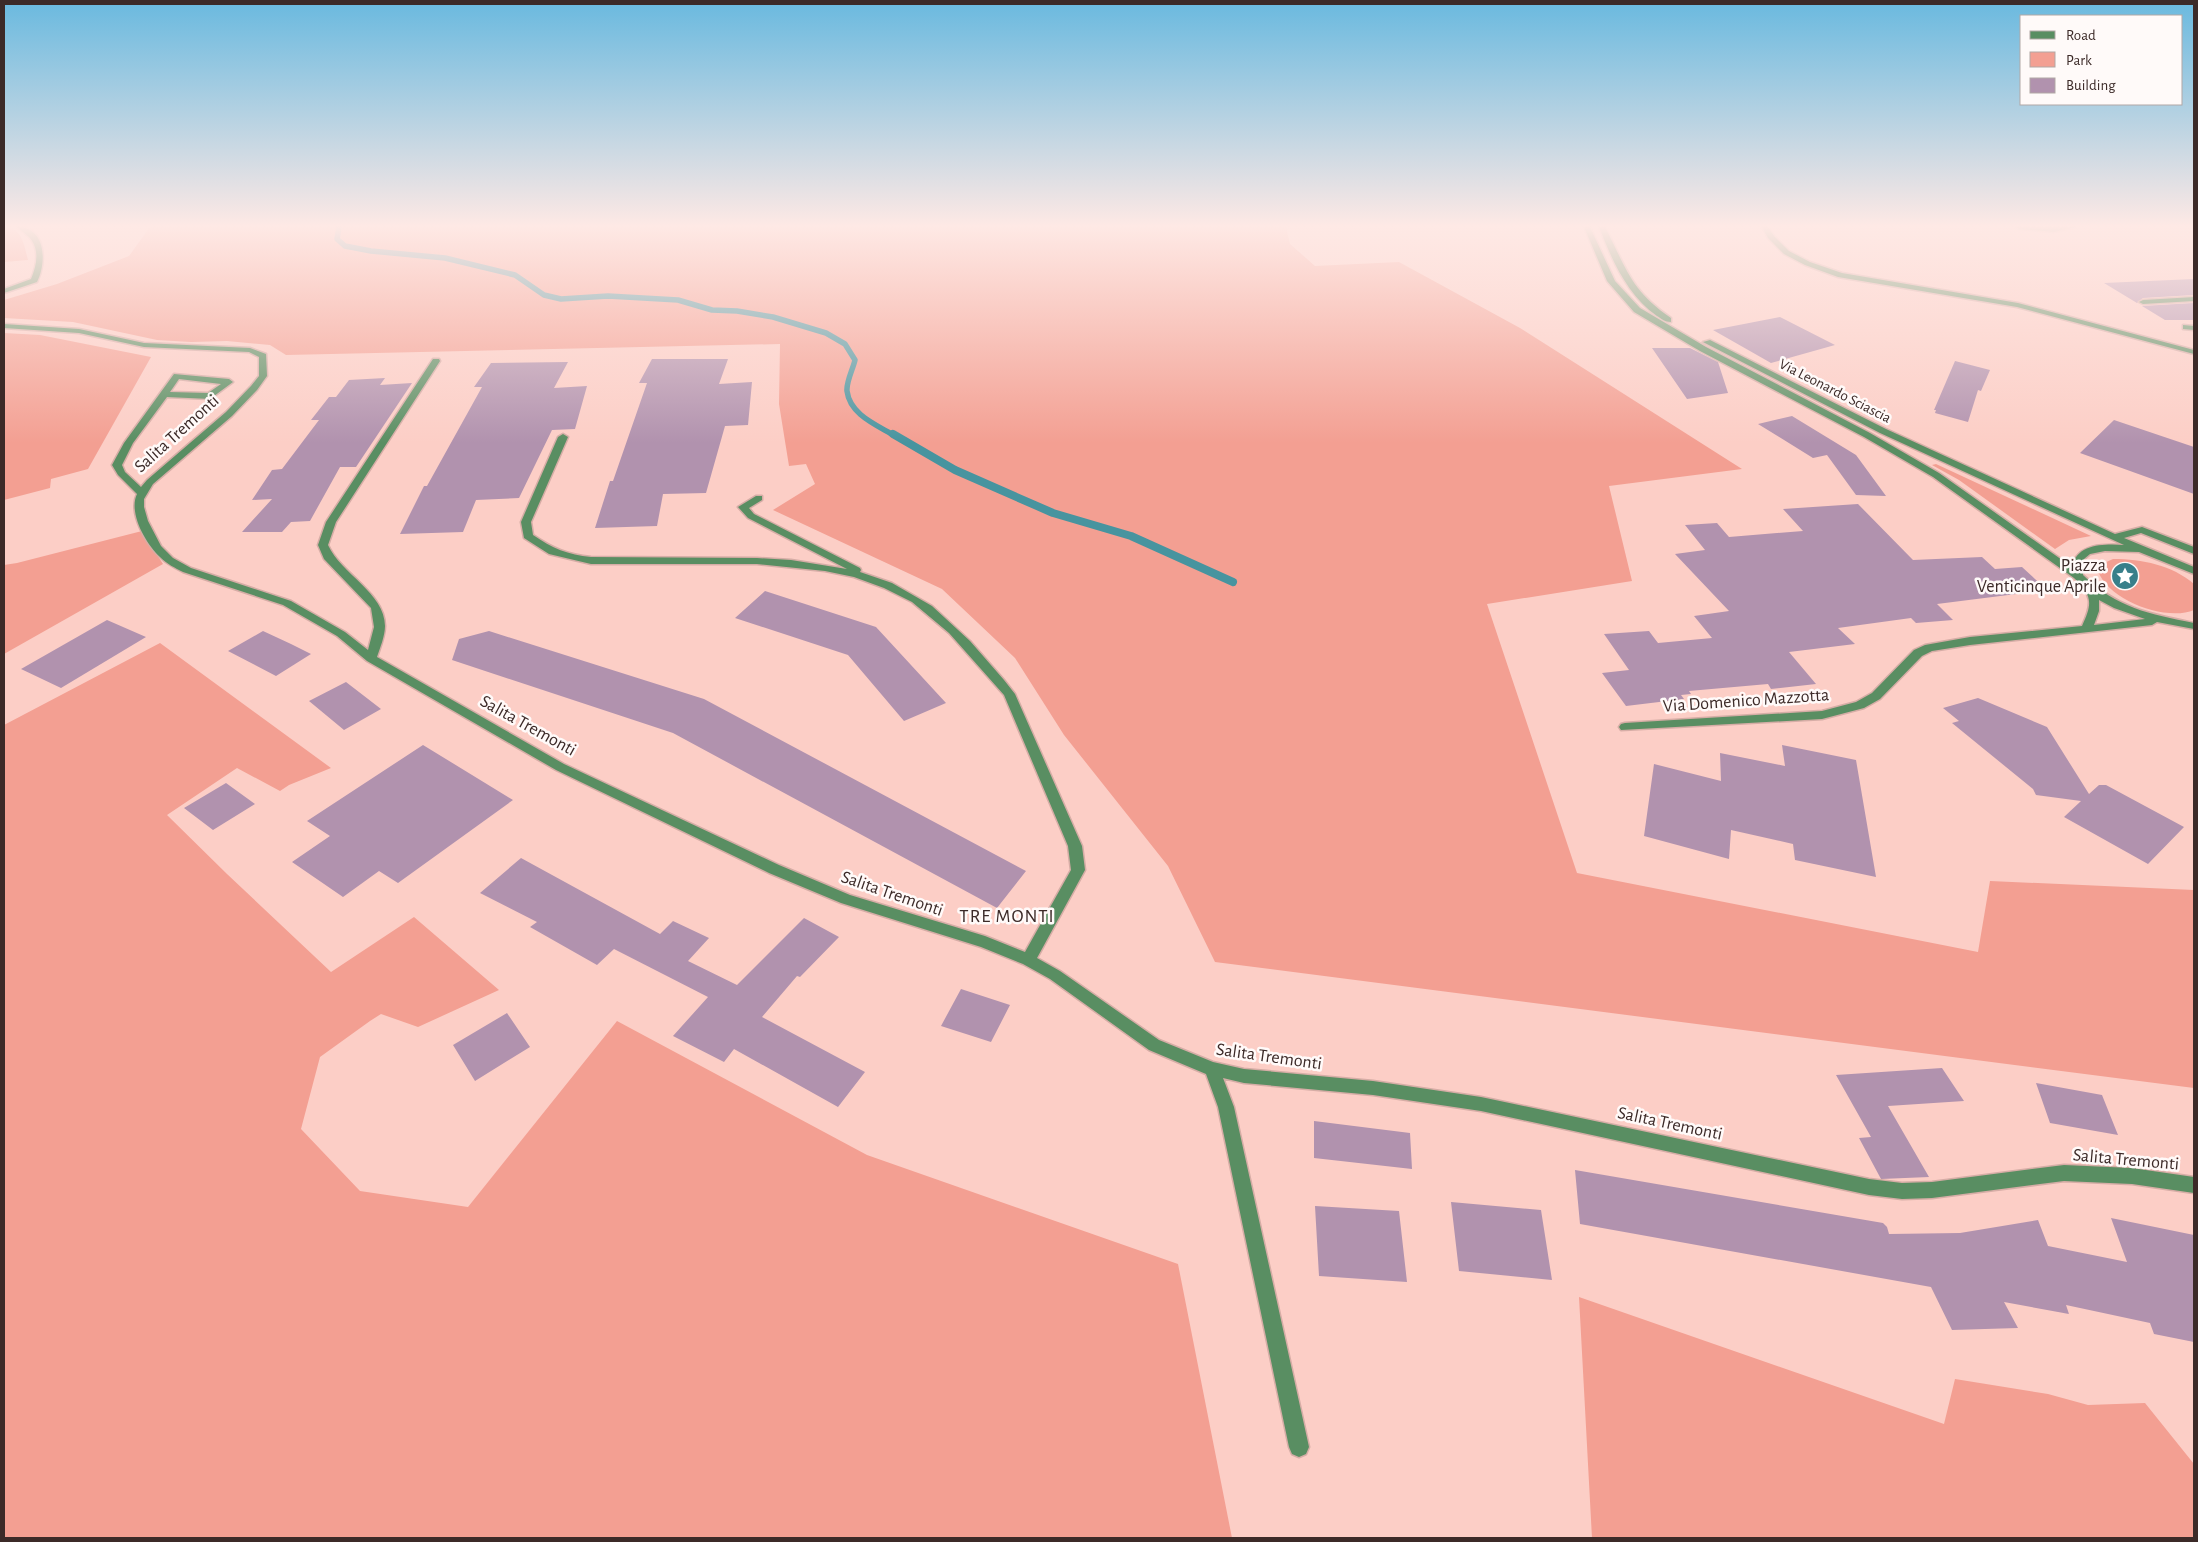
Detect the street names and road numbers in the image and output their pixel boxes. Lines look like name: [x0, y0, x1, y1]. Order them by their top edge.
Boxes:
street label: Via Leonardo Sciascia: [1777, 356, 1894, 426]
street label: Salita Tremonti: [131, 392, 223, 476]
street label: Via Domenico Mazzotta: [1662, 686, 1830, 716]
street label: Salita Tremonti: [477, 692, 579, 760]
street label: Salita Tremonti: [839, 868, 945, 920]
street label: Salita Tremonti: [1215, 1041, 1323, 1073]
street label: Salita Tremonti: [1616, 1104, 1724, 1144]
street label: Salita Tremonti: [2072, 1146, 2180, 1174]

